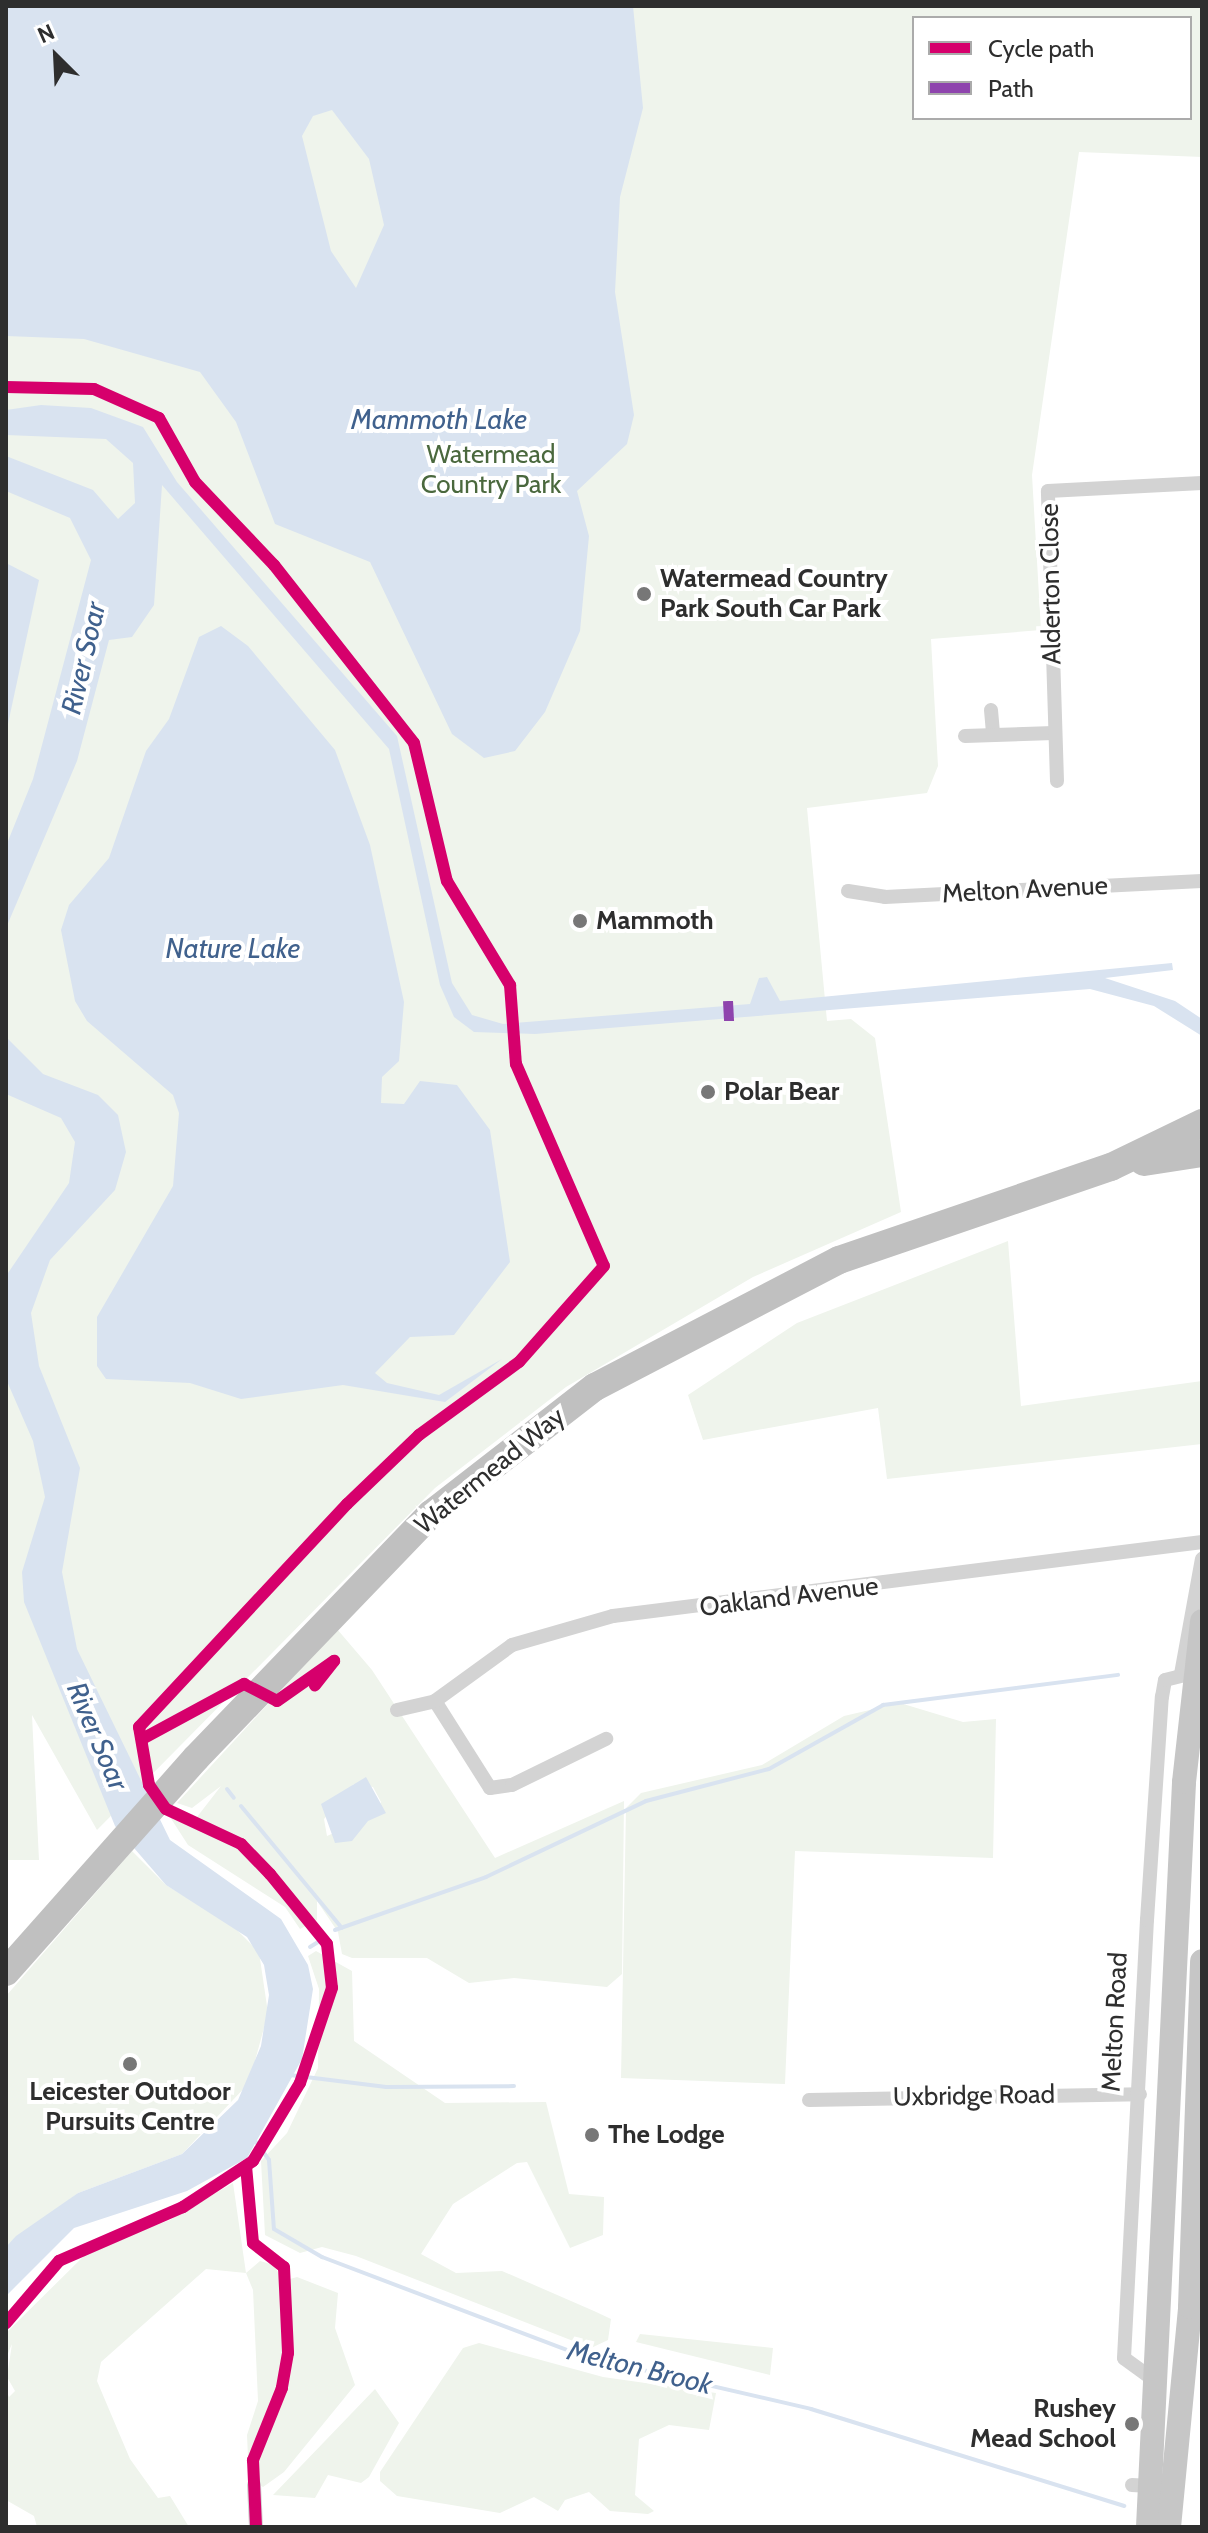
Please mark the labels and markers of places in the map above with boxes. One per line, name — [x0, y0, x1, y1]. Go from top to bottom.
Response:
place label: Watermead Country Park South Car Park — [660, 563, 888, 624]
marker: Watermead Country Park South Car Park — [635, 585, 653, 603]
place label: Mammoth — [596, 905, 714, 937]
marker: Mammoth — [571, 912, 589, 930]
place label: Polar Bear — [724, 1076, 839, 1108]
marker: Polar Bear — [699, 1083, 717, 1101]
marker: Leicester Outdoor Pursuits Centre — [121, 2055, 139, 2073]
place label: Leicester Outdoor Pursuits Centre — [29, 2076, 231, 2138]
place label: The Lodge — [608, 2119, 725, 2151]
marker: The Lodge — [583, 2126, 601, 2144]
place label: Rushey Mead School — [970, 2393, 1116, 2454]
marker: Rushey Mead School — [1123, 2415, 1141, 2433]

